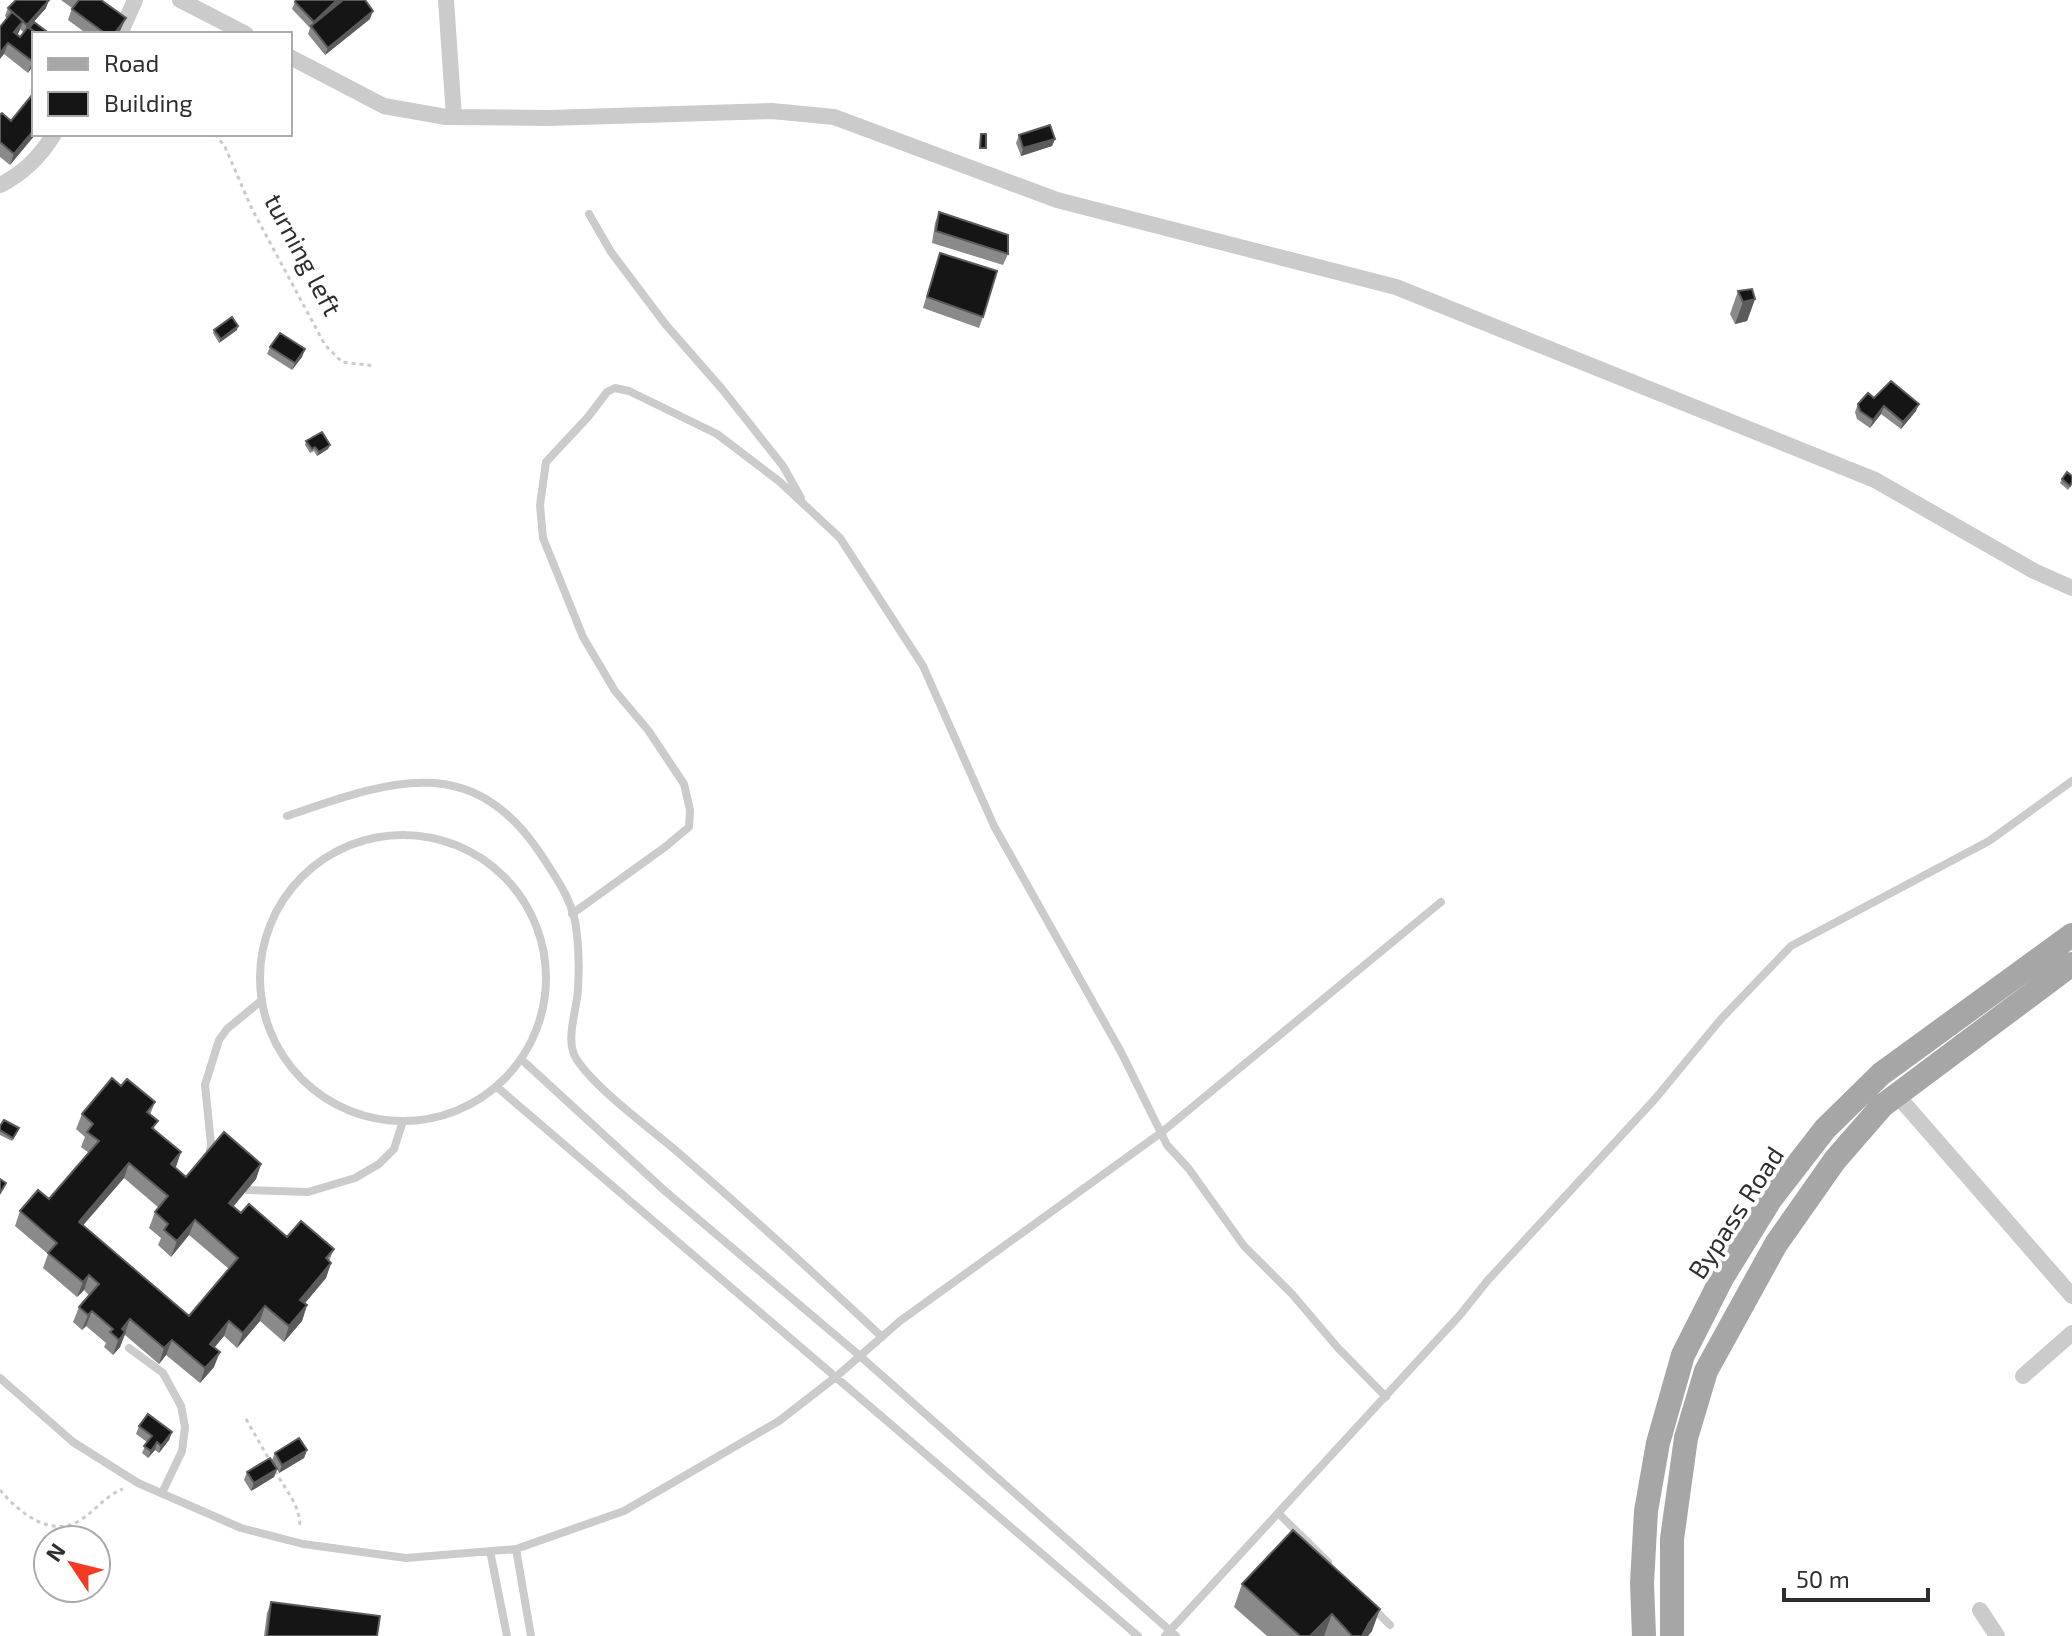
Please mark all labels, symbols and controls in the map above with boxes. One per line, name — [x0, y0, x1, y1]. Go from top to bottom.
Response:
legend — [32, 32, 292, 136]
text: Road — [104, 48, 159, 77]
text: Building — [104, 88, 193, 117]
street label: turning left — [259, 188, 349, 320]
street label: Bypass Road — [1681, 1140, 1789, 1284]
north arrow — [32, 1524, 112, 1604]
text: N — [40, 1538, 70, 1566]
scale bar — [1784, 1552, 1928, 1602]
text: 50 m — [1796, 1564, 1850, 1593]

